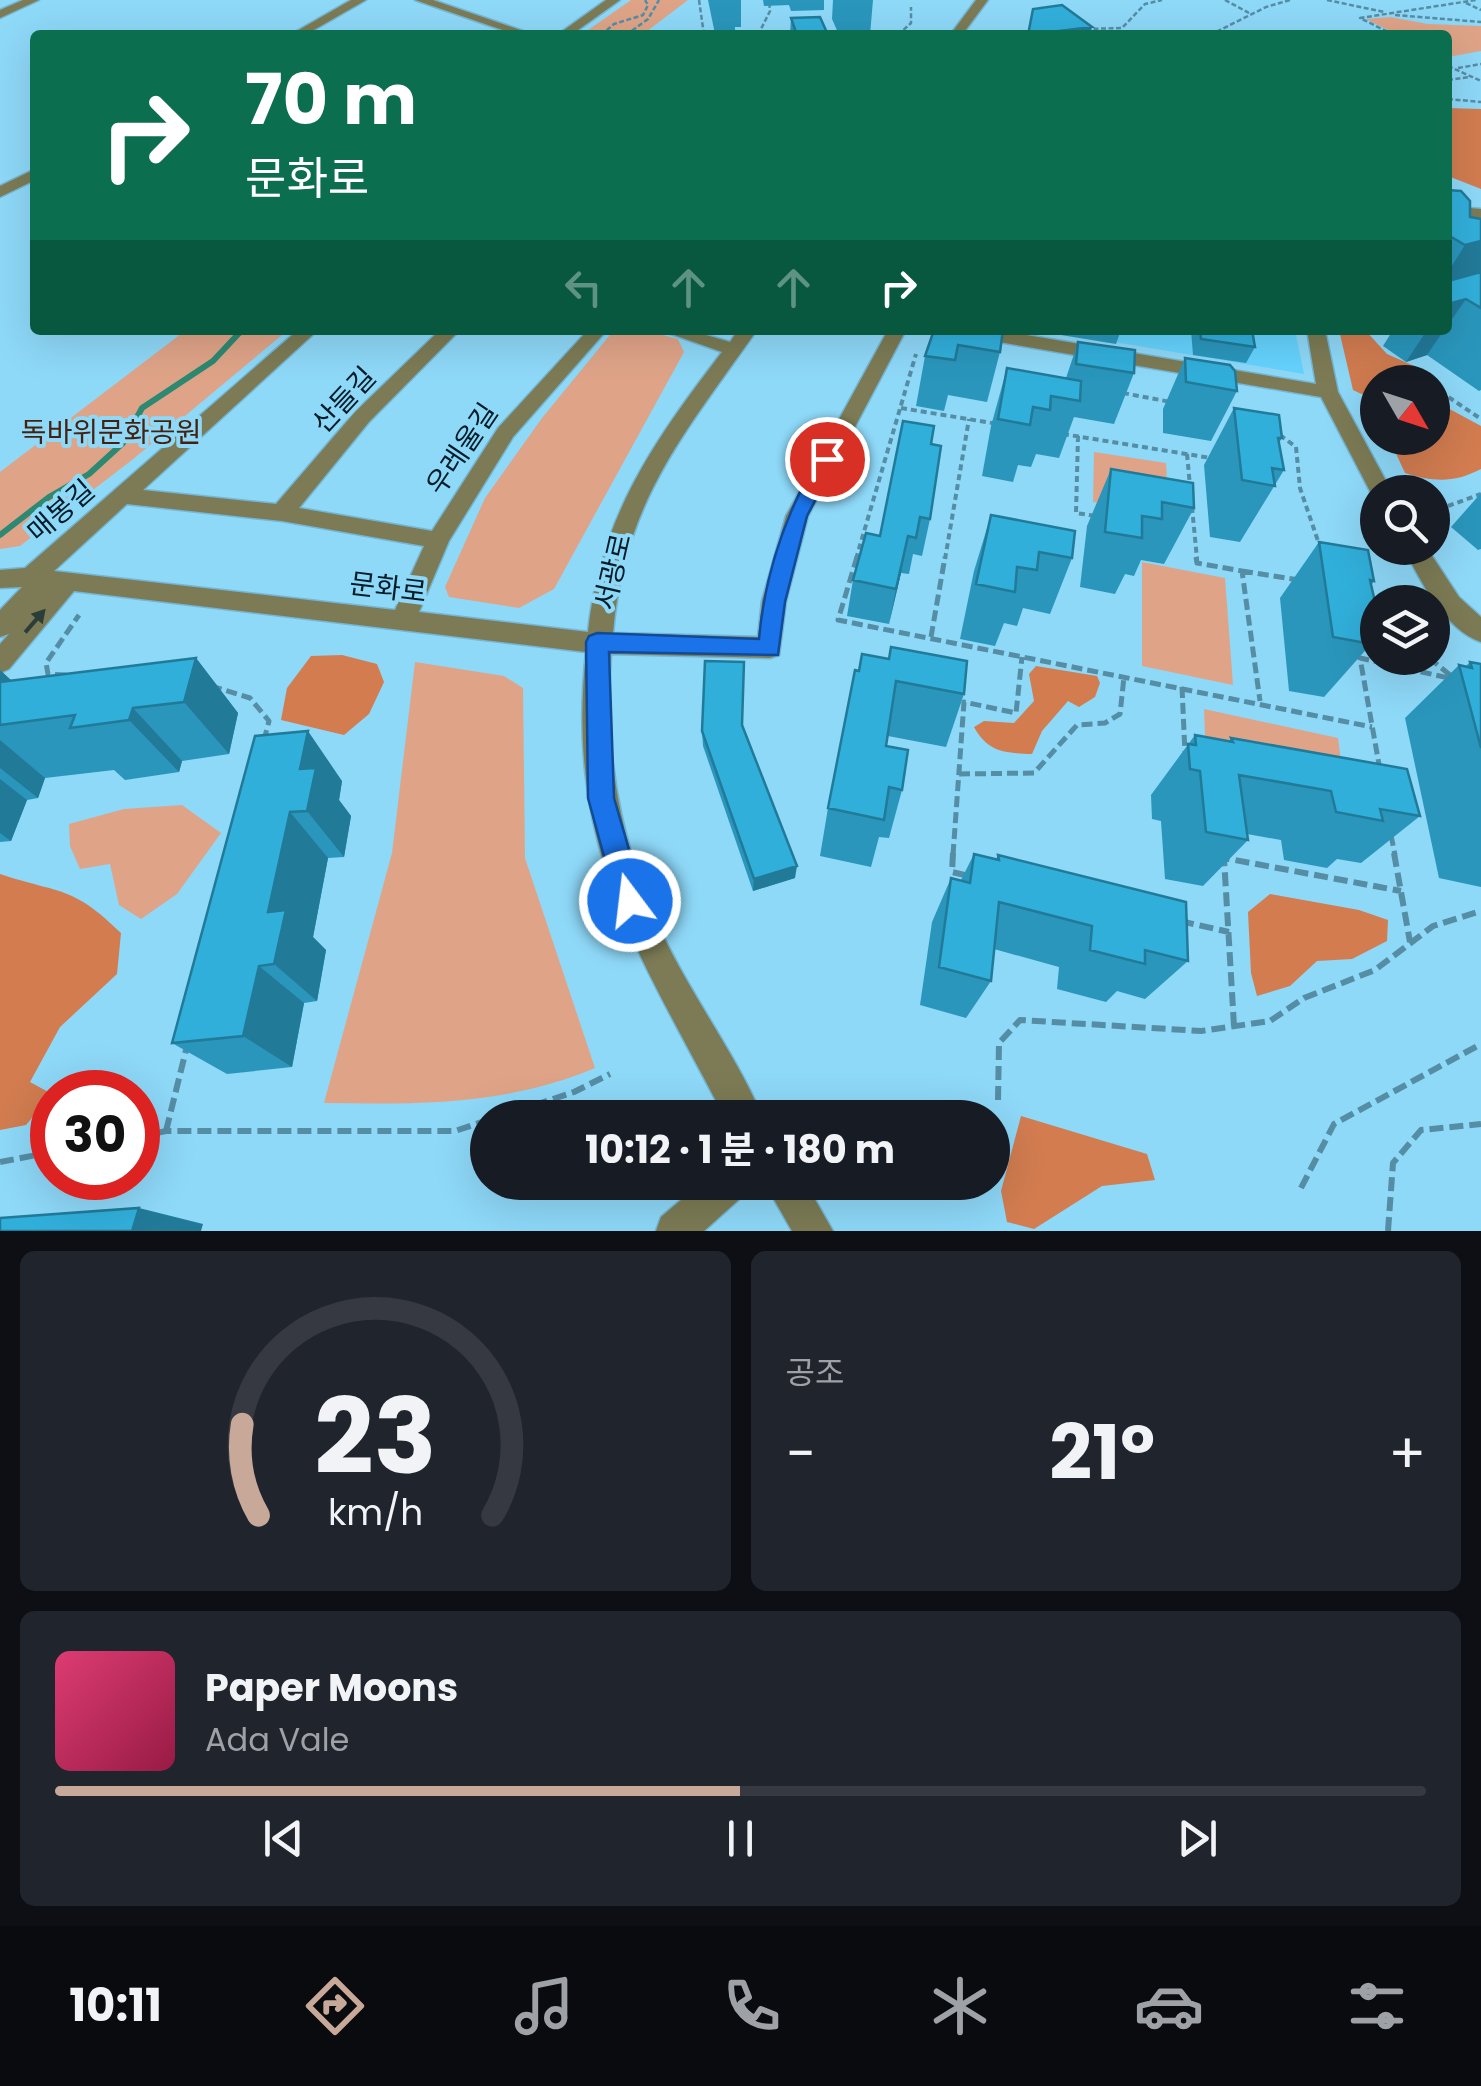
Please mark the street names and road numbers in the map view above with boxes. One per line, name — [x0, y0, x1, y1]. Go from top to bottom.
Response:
street label: 산들길 — [303, 358, 385, 442]
street label: 우레울길 — [417, 395, 507, 503]
street label: 매봉길 — [19, 471, 103, 551]
street label: 서광로 — [585, 530, 641, 614]
street label: 문화로 — [347, 564, 429, 612]

